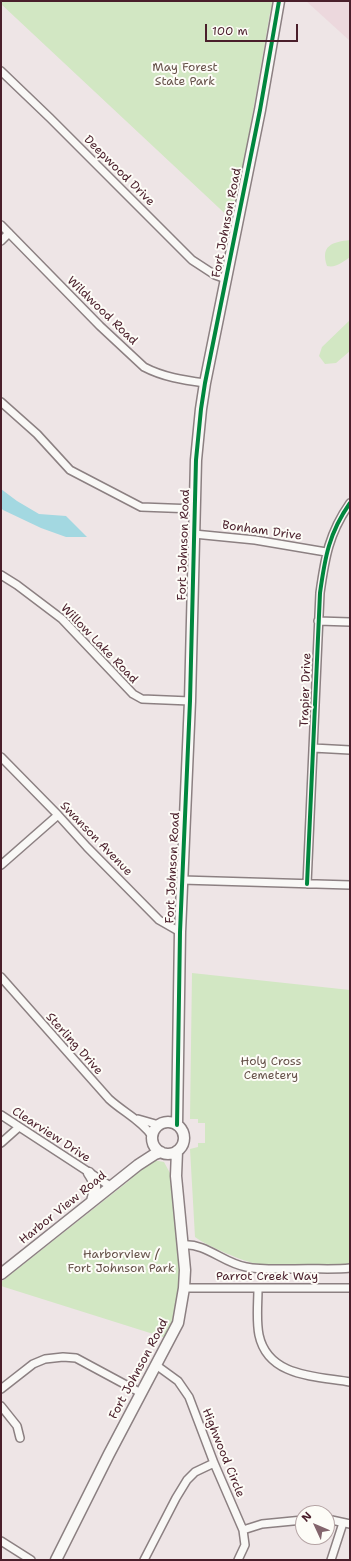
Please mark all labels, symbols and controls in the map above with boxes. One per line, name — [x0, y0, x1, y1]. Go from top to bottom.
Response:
scale bar — [207, 16, 300, 42]
text: 100 m — [212, 23, 248, 39]
park label: May Forest State Park — [152, 61, 218, 89]
street label: Deepwood Drive — [81, 133, 157, 209]
street label: Fort Johnson Road — [209, 167, 245, 279]
street label: Wildwood Road — [64, 274, 140, 348]
street label: Fort Johnson Road — [175, 489, 193, 601]
street label: Bonham Drive — [221, 518, 303, 544]
street label: Willow Lake Road — [57, 601, 141, 687]
street label: Trapier Drive — [298, 653, 314, 727]
street label: Swanson Avenue — [57, 799, 135, 879]
street label: Fort Johnson Road — [163, 812, 183, 924]
street label: Sterling Drive — [42, 1010, 106, 1078]
park label: Holy Cross Cemetery — [241, 1055, 301, 1083]
street label: Clearview Drive — [9, 1104, 93, 1166]
street label: Harbor View Road — [17, 1168, 109, 1248]
park label: Harborview / Fort Johnson Park — [67, 1248, 175, 1276]
street label: Parrot Creek Way — [216, 1270, 318, 1284]
street label: Fort Johnson Road — [106, 1316, 172, 1422]
street label: Highwood Circle — [199, 1406, 247, 1500]
north arrow — [295, 1505, 335, 1545]
text: N — [298, 1509, 315, 1525]

